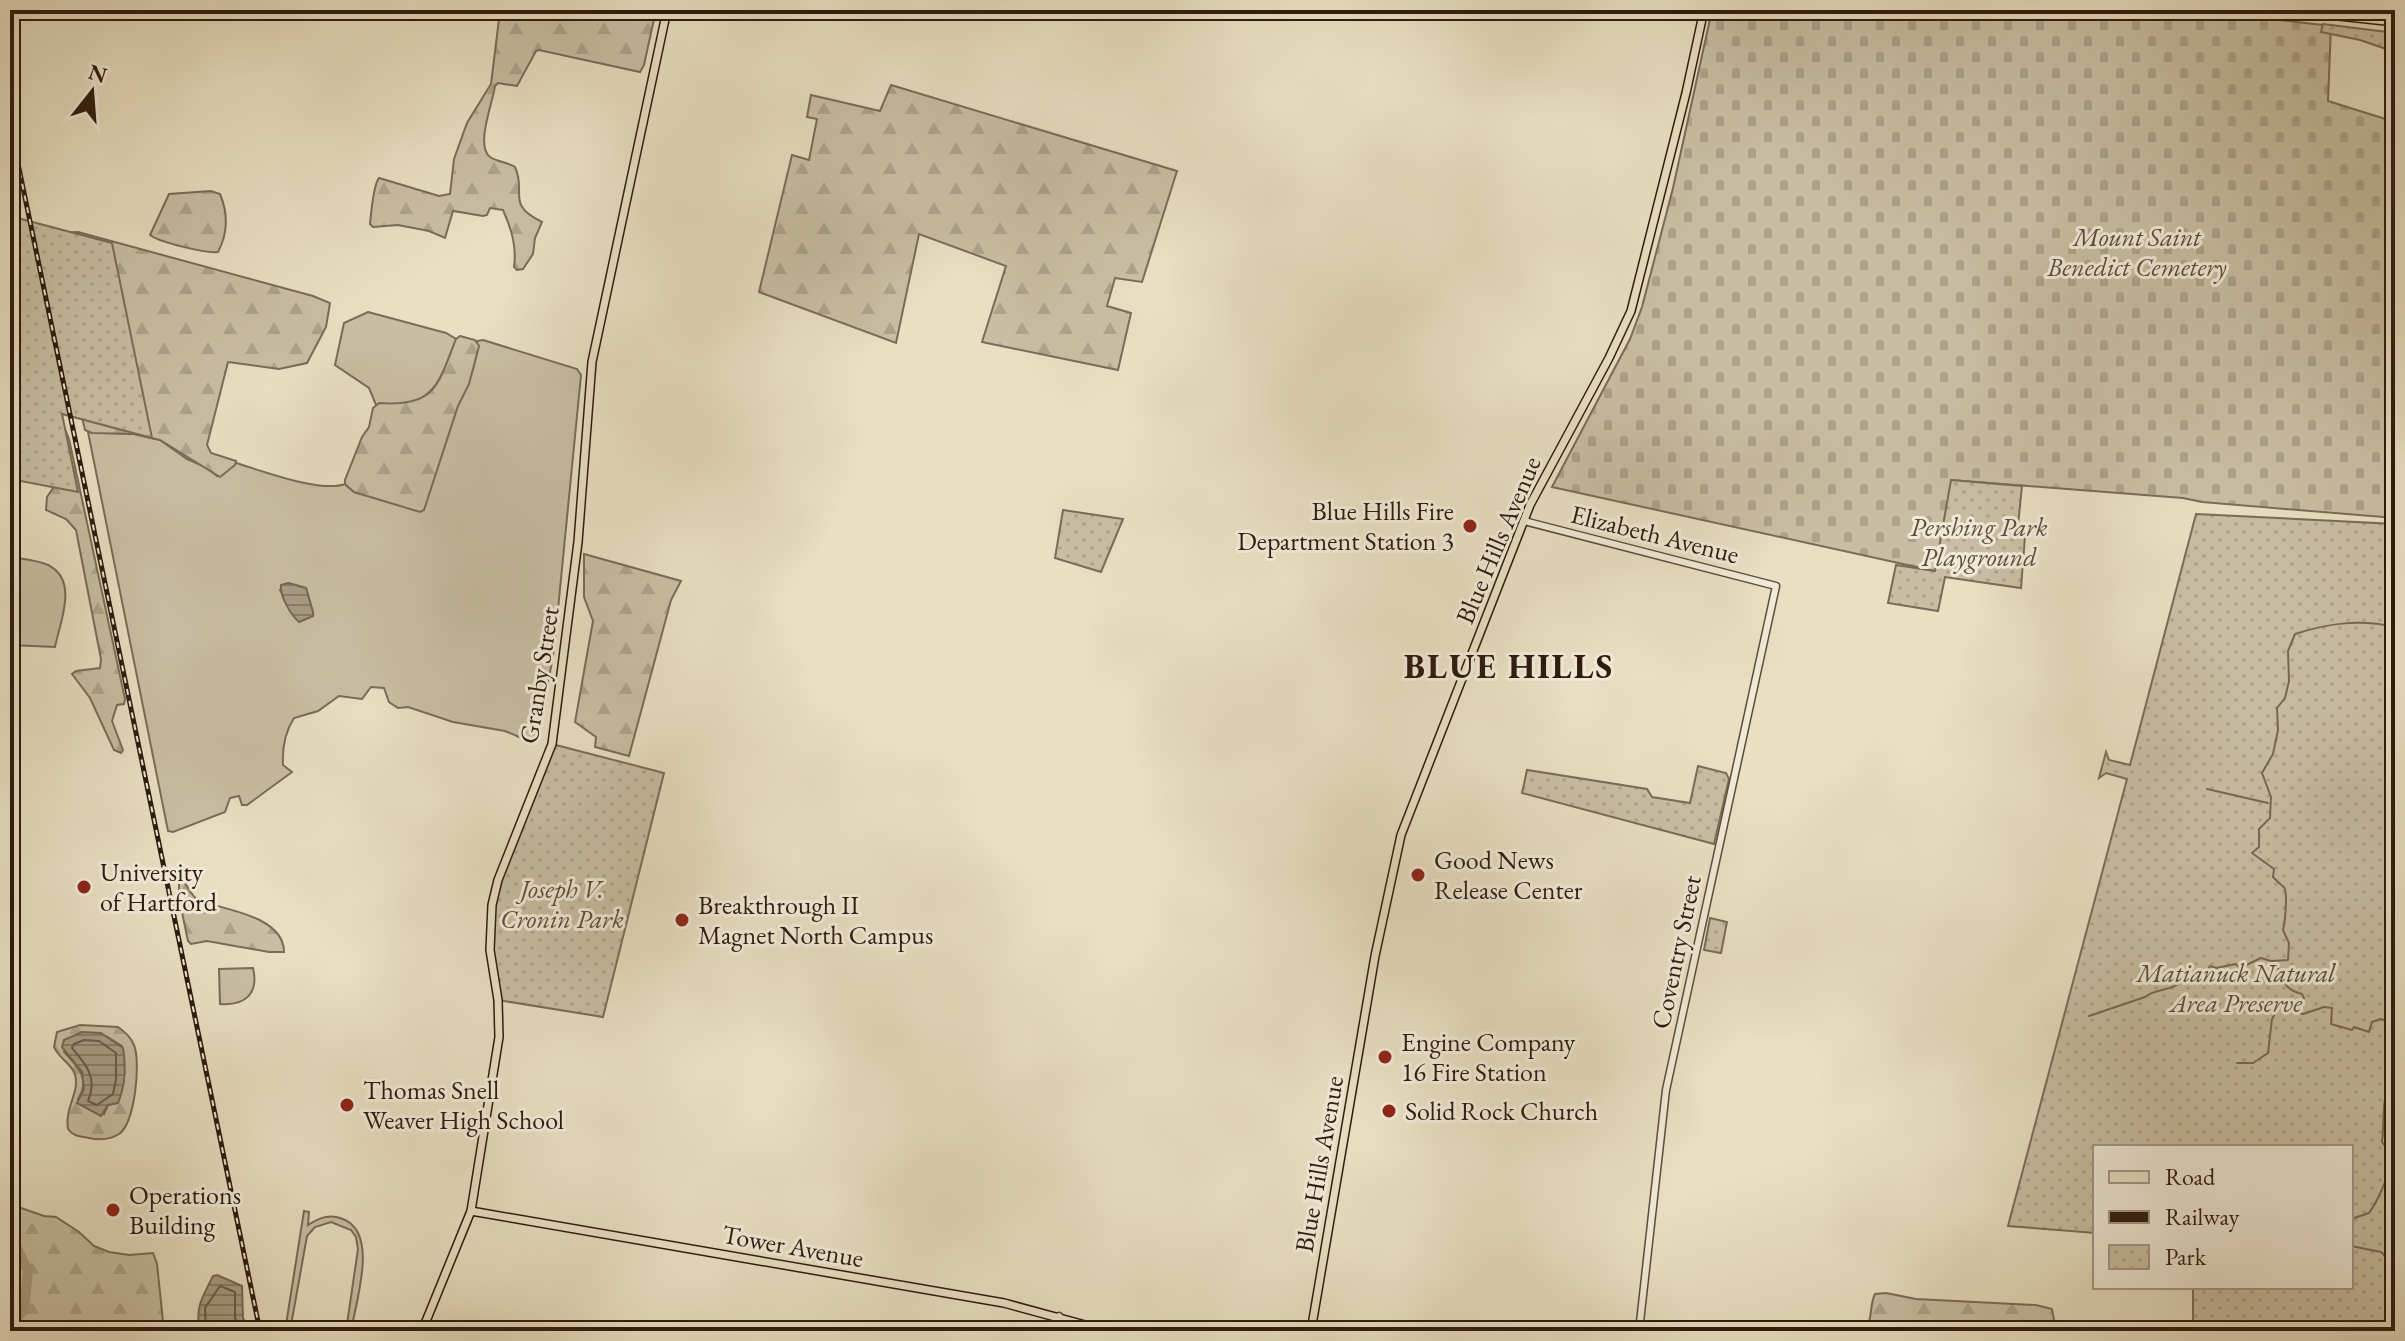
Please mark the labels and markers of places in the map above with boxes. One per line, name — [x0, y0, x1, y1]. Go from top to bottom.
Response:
place label: Blue Hills Fire Department Station 3 — [1237, 494, 1454, 558]
marker: Blue Hills Fire Department Station 3 — [1461, 517, 1479, 535]
place label: Good News Release Center — [1434, 843, 1583, 907]
place label: University of Hartford — [100, 855, 218, 919]
marker: Good News Release Center — [1409, 866, 1427, 884]
marker: University of Hartford — [75, 878, 93, 896]
place label: Breakthrough II Magnet North Campus — [698, 888, 933, 952]
marker: Breakthrough II Magnet North Campus — [673, 911, 691, 929]
place label: Engine Company 16 Fire Station — [1401, 1025, 1576, 1089]
marker: Engine Company 16 Fire Station — [1376, 1048, 1394, 1066]
place label: Thomas Snell Weaver High School — [363, 1073, 564, 1137]
place label: Solid Rock Church — [1405, 1094, 1598, 1128]
marker: Thomas Snell Weaver High School — [338, 1096, 356, 1114]
marker: Solid Rock Church — [1380, 1102, 1398, 1120]
place label: Operations Building — [129, 1178, 241, 1242]
marker: Operations Building — [104, 1201, 122, 1219]

